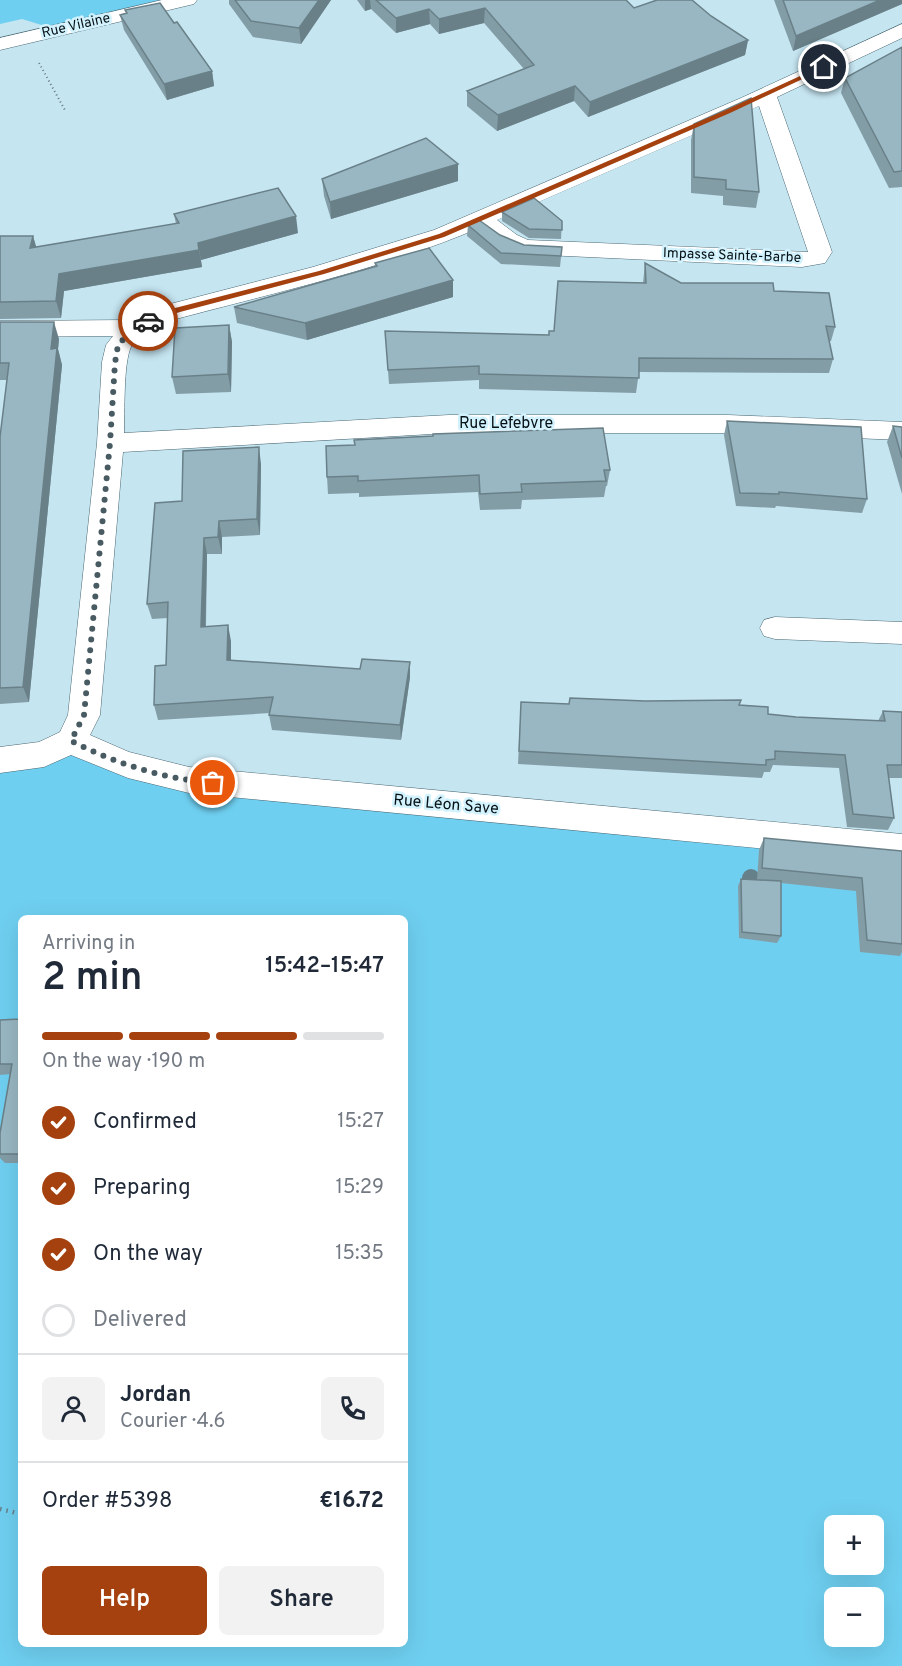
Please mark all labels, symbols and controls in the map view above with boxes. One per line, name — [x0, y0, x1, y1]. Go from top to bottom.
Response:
street label: Rue Vilaine — [40, 10, 112, 42]
pin — [798, 41, 849, 92]
icon: home — [807, 50, 840, 83]
street label: Impasse Sainte-Barbe — [663, 245, 801, 267]
courier — [118, 291, 178, 351]
icon: car — [132, 305, 165, 338]
street label: Rue Lefebvre — [459, 414, 553, 434]
pin — [187, 757, 238, 808]
icon: bag — [196, 766, 229, 799]
street label: Rue Léon Save — [393, 790, 499, 820]
text: Arriving in — [42, 931, 135, 957]
text: 15:42–15:47 — [265, 953, 384, 980]
text: 2 min — [42, 955, 143, 1004]
text: On the way · 190 m — [42, 1049, 205, 1075]
icon: check — [42, 1106, 75, 1139]
text: Confirmed — [93, 1109, 197, 1136]
text: 15:27 — [337, 1109, 384, 1135]
icon: check — [42, 1172, 75, 1205]
text: Preparing — [93, 1175, 191, 1202]
text: 15:29 — [335, 1175, 384, 1201]
icon: check — [42, 1238, 75, 1271]
text: On the way — [93, 1241, 203, 1268]
text: 15:35 — [335, 1241, 384, 1267]
text: Delivered — [93, 1307, 187, 1334]
button: person — [42, 1377, 105, 1440]
button: phone — [321, 1377, 384, 1440]
text: Jordan — [120, 1382, 191, 1409]
text: Courier · 4.6 — [120, 1409, 225, 1435]
text: Order #5398 — [42, 1488, 172, 1515]
text: €16.72 — [319, 1488, 384, 1515]
map controls — [824, 1515, 884, 1647]
button: + — [824, 1515, 884, 1575]
button: Help — [42, 1566, 207, 1635]
button: Share — [219, 1566, 384, 1635]
button: − — [824, 1587, 884, 1647]

